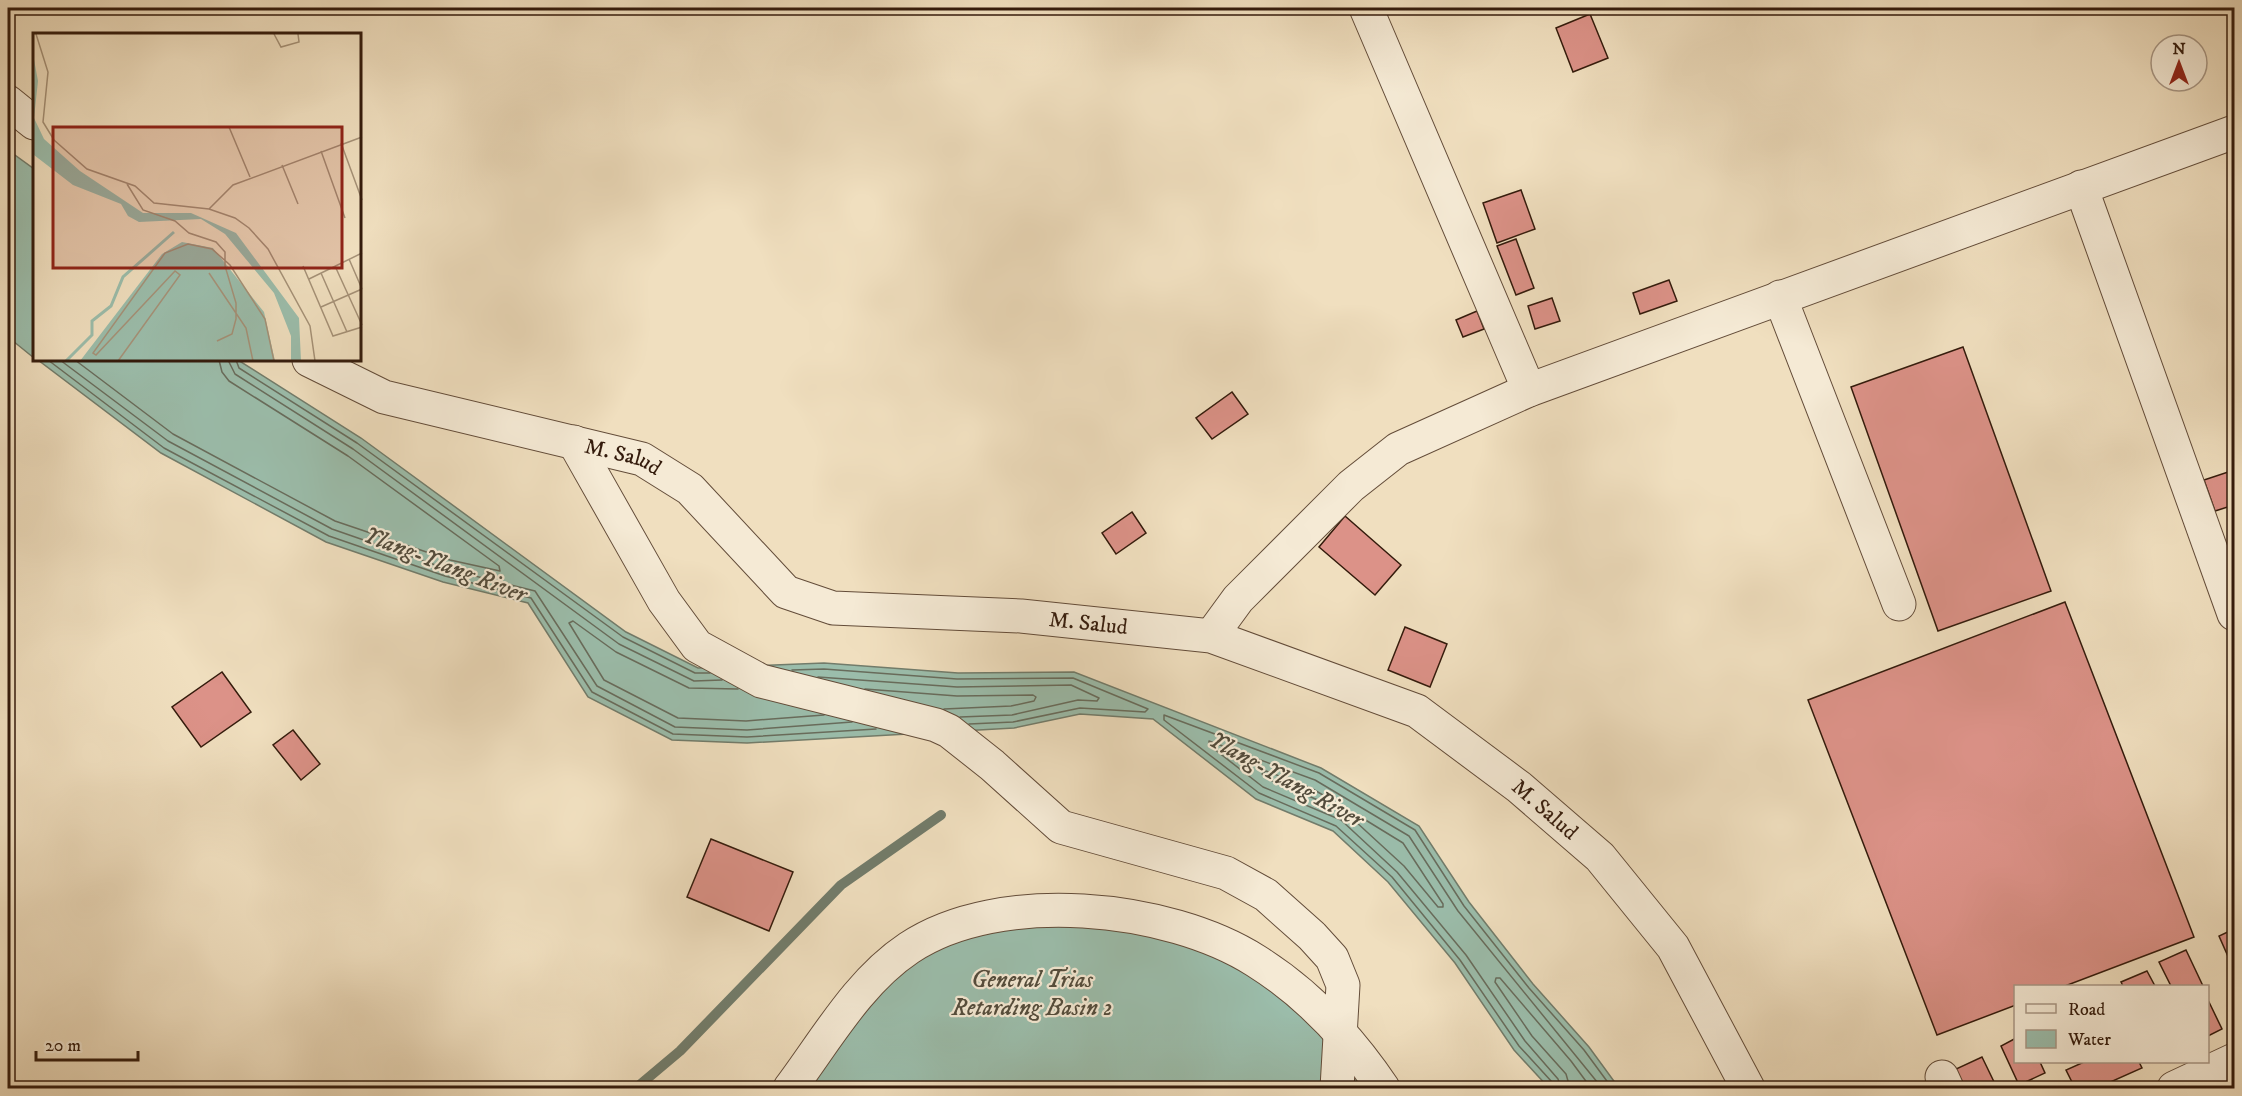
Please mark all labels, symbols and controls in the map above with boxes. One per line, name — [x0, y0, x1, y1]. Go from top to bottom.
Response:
inset map — [33, 33, 362, 362]
north arrow — [2149, 33, 2209, 93]
text: N — [2172, 39, 2186, 59]
street label: M. Salud — [582, 432, 667, 481]
water label: Ylang-Ylang River — [359, 520, 533, 611]
street label: M. Salud — [1048, 606, 1129, 641]
water label: Ylang-Ylang River — [1203, 725, 1371, 836]
street label: M. Salud — [1506, 773, 1584, 846]
water label: General Trias Retarding Basin 2 — [951, 965, 1112, 1023]
legend — [2014, 985, 2209, 1063]
text: Road — [2068, 999, 2105, 1021]
scale bar — [36, 1024, 138, 1062]
text: Water — [2067, 1029, 2111, 1051]
text: 20 m — [45, 1035, 81, 1057]

